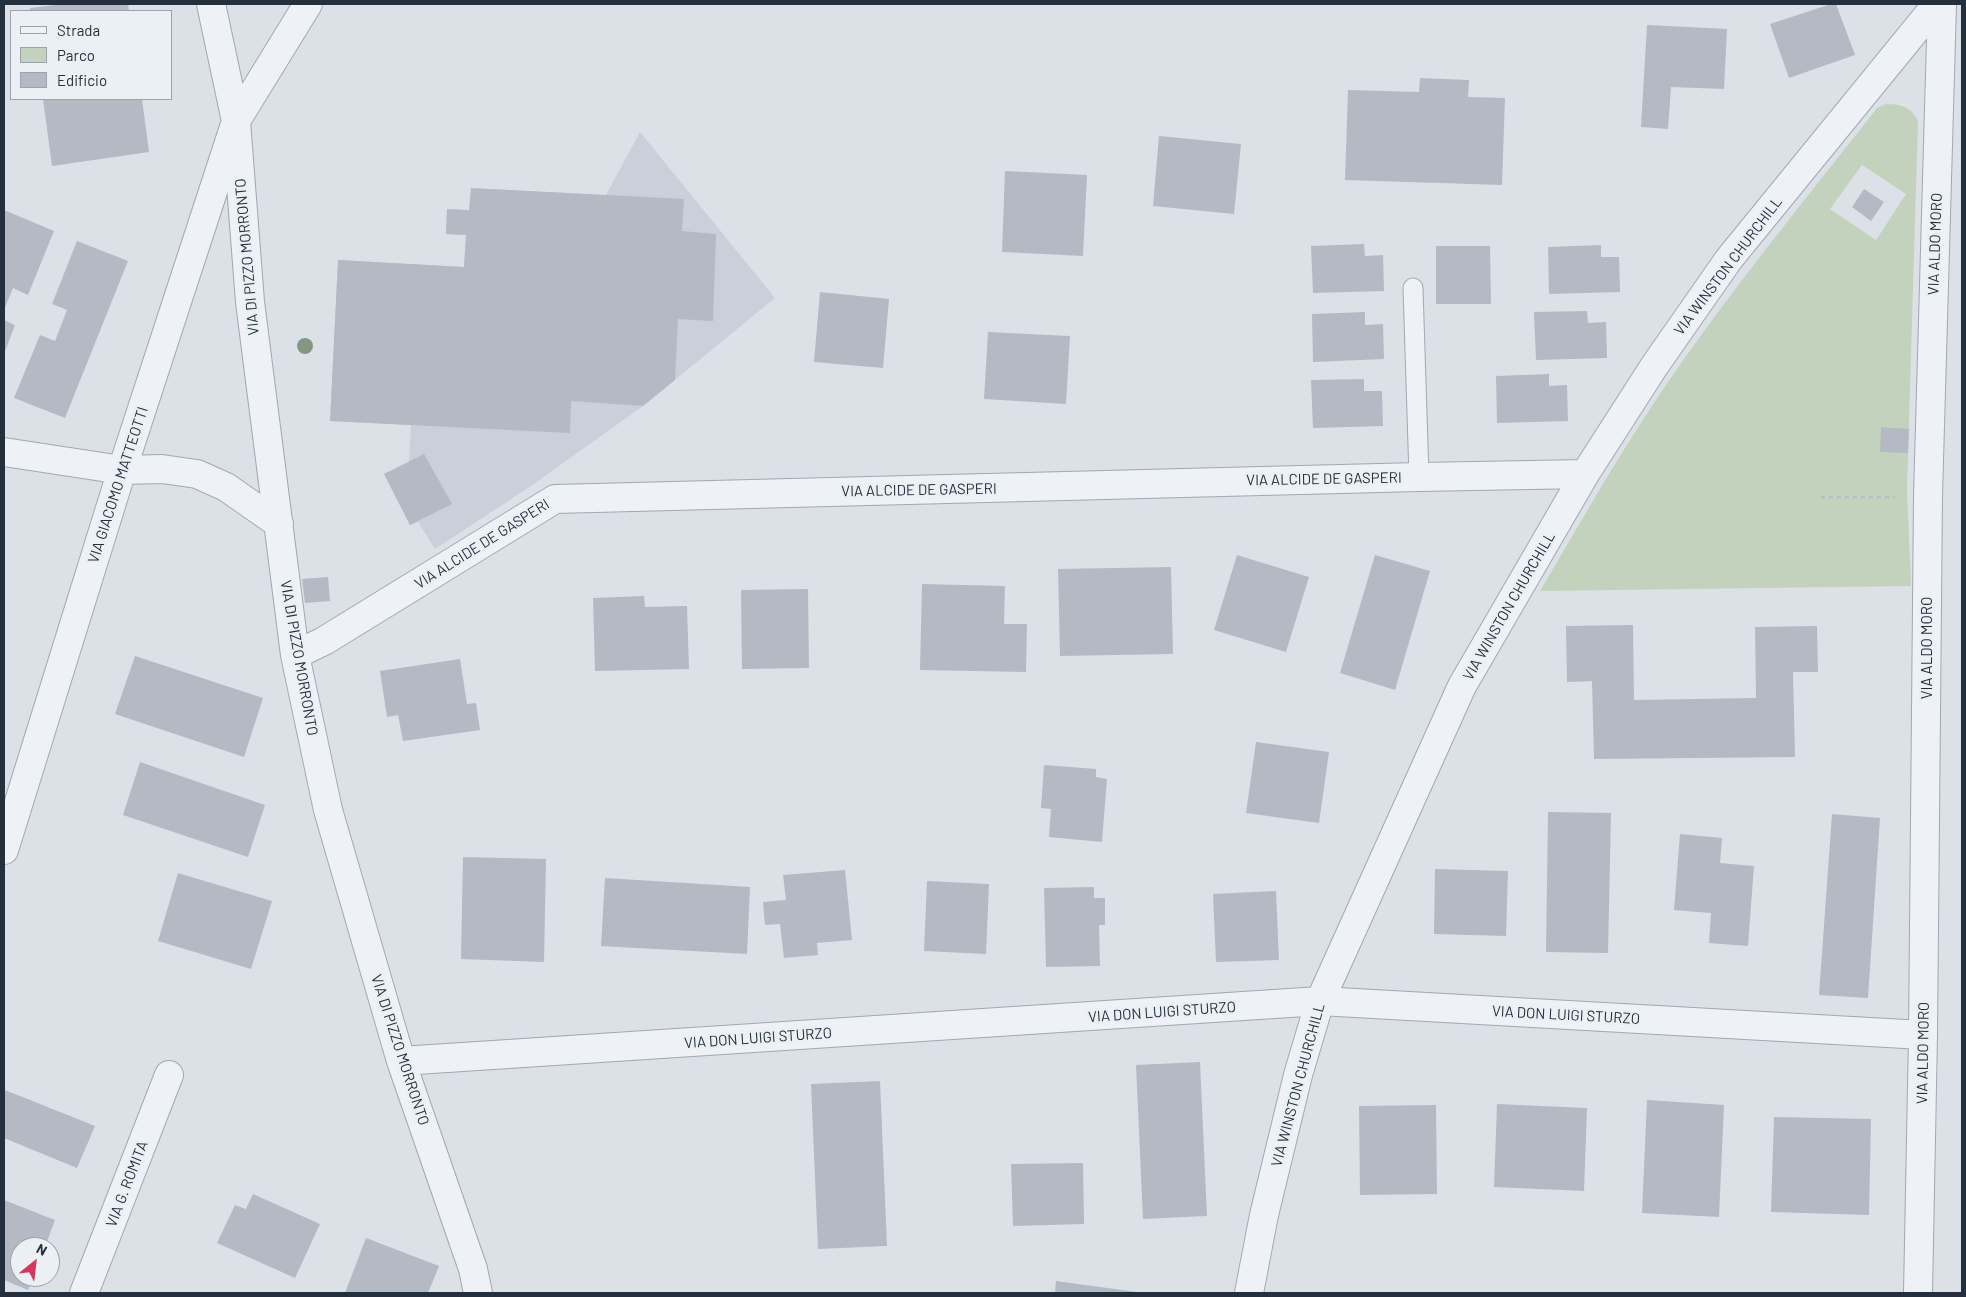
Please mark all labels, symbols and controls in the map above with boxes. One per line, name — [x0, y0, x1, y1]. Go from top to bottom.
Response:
legend — [10, 10, 172, 100]
text: Strada — [57, 21, 100, 39]
text: Parco — [57, 46, 95, 64]
text: Edificio — [57, 71, 107, 89]
street label: VIA DI PIZZO MORRONTO — [231, 178, 263, 336]
street label: VIA ALDO MORO — [1924, 192, 1946, 296]
street label: VIA WINSTON CHURCHILL — [1670, 193, 1786, 339]
street label: VIA GIACOMO MATTEOTTI — [84, 404, 152, 566]
street label: VIA ALCIDE DE GASPERI — [1246, 469, 1402, 489]
street label: VIA ALCIDE DE GASPERI — [841, 480, 997, 500]
street label: VIA ALCIDE DE GASPERI — [411, 495, 553, 593]
street label: VIA WINSTON CHURCHILL — [1459, 529, 1559, 683]
street label: VIA DI PIZZO MORRONTO — [276, 579, 322, 737]
street label: VIA ALDO MORO — [1918, 597, 1936, 699]
street label: VIA DI PIZZO MORRONTO — [367, 972, 433, 1128]
street label: VIA DON LUIGI STURZO — [1087, 998, 1237, 1026]
street label: VIA WINSTON CHURCHILL — [1268, 1001, 1328, 1169]
street label: VIA DON LUIGI STURZO — [1492, 1002, 1640, 1028]
street label: VIA ALDO MORO — [1913, 1002, 1933, 1104]
street label: VIA DON LUIGI STURZO — [683, 1024, 833, 1052]
street label: VIA G. ROMITA — [102, 1138, 152, 1230]
north arrow — [10, 1237, 60, 1287]
text: N — [34, 1240, 50, 1259]

